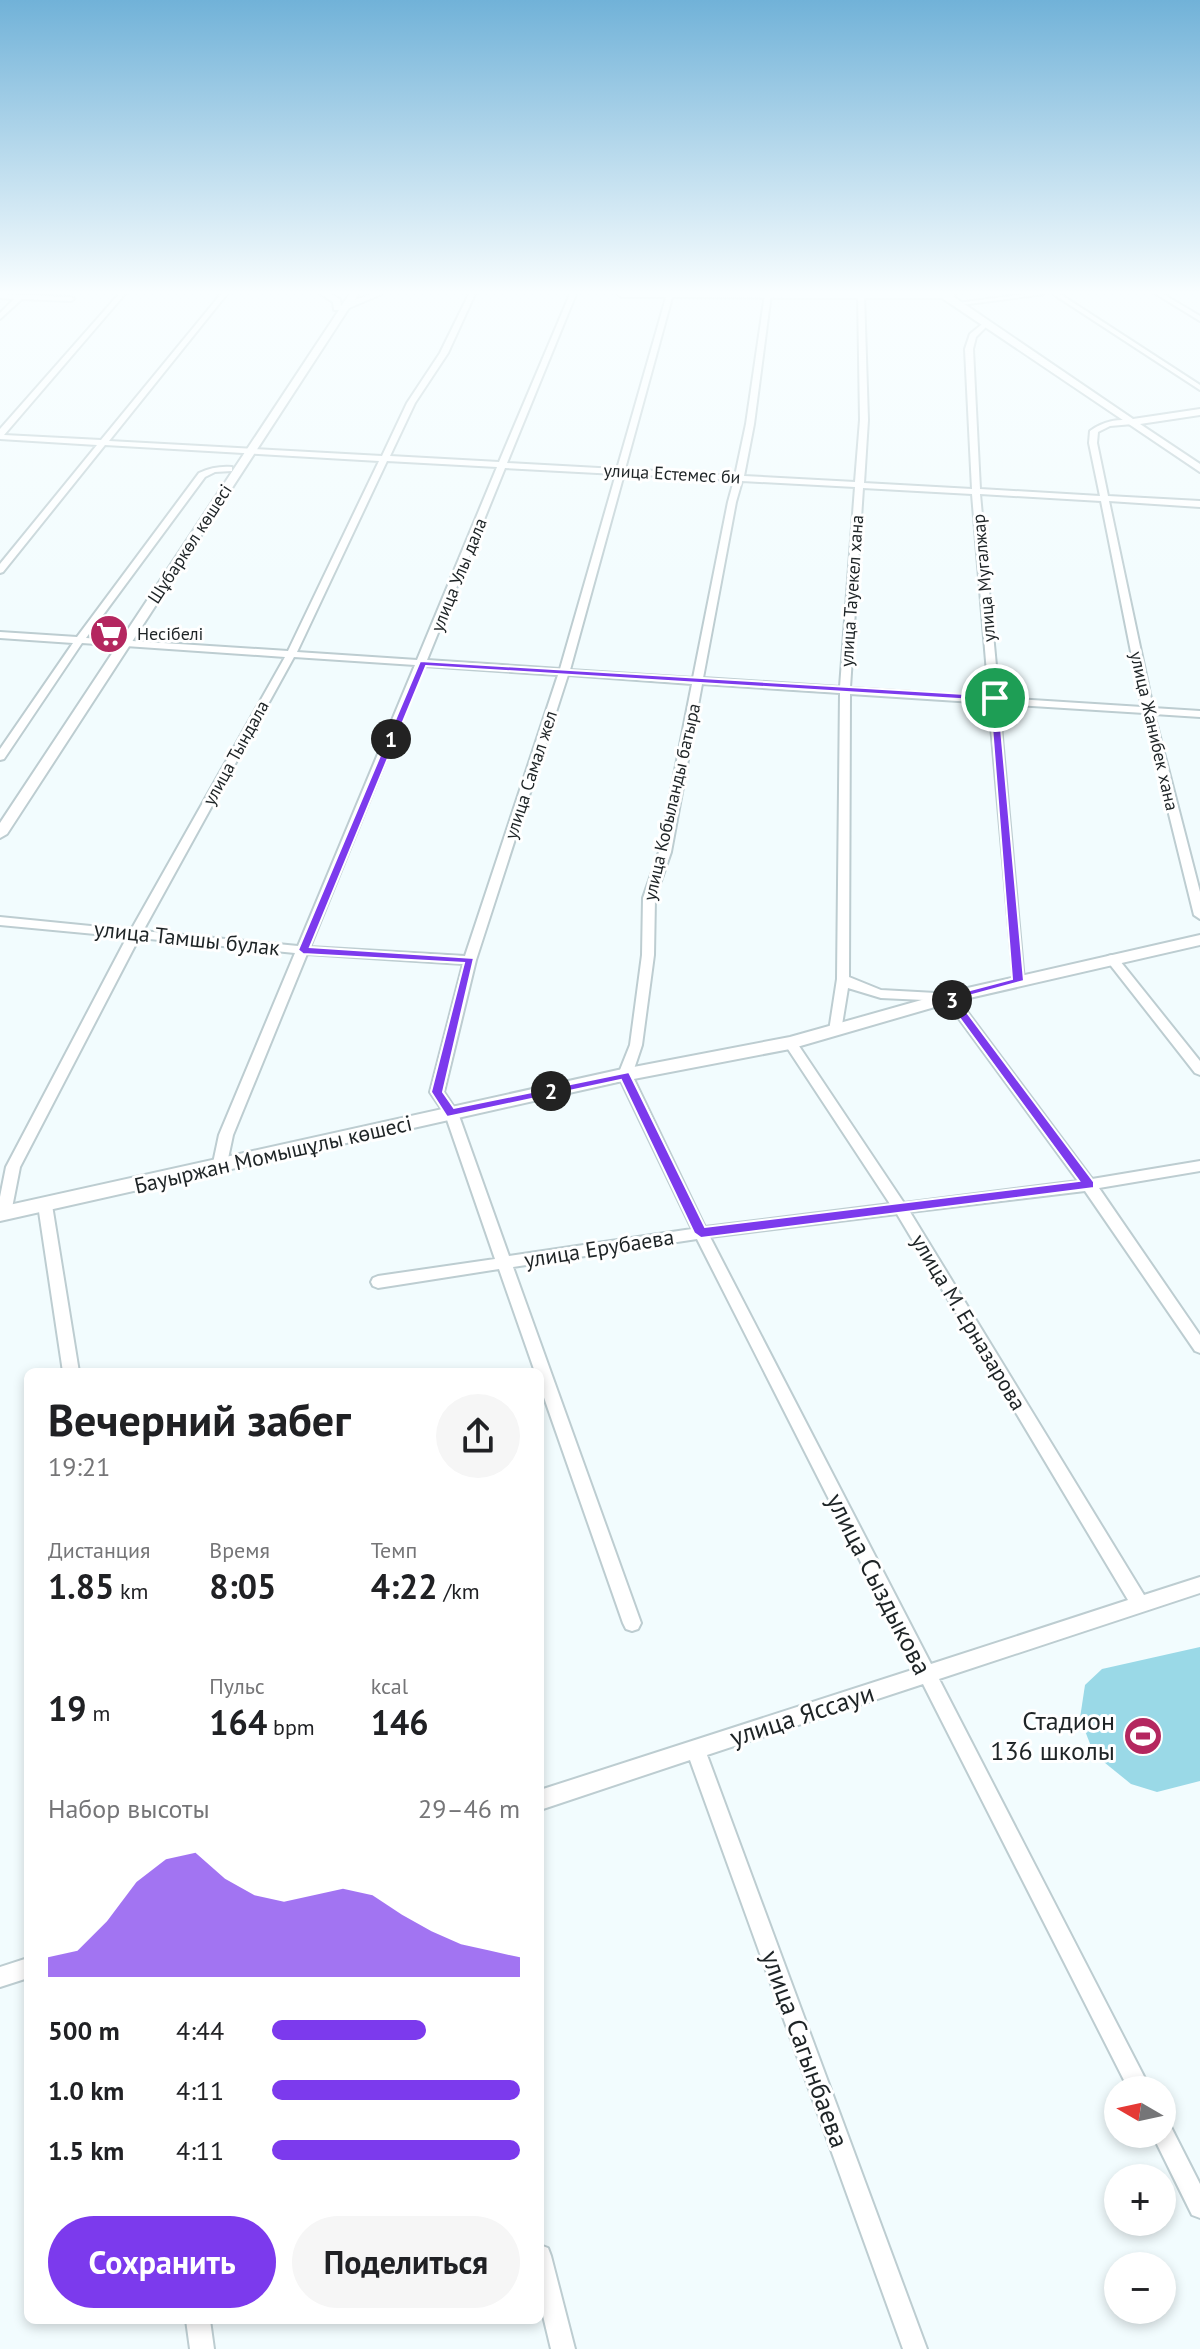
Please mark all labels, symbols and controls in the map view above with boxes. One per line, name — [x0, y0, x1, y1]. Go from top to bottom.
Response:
street label: улица Естемес би — [603, 458, 741, 489]
street label: Шұбаркөл көшесі — [142, 480, 237, 608]
street label: улица Мугалжар — [966, 513, 1001, 643]
street label: улица Улы дала — [425, 514, 492, 635]
street label: улица Тауекел хана — [835, 514, 868, 668]
supermarket icon: Несібелі — [88, 613, 130, 655]
place label: Несібелі — [137, 622, 203, 645]
street label: улица Жанибек хана — [1125, 649, 1184, 813]
pin — [961, 664, 1029, 732]
icon: arrive — [973, 676, 1017, 720]
street label: улица Тындала — [197, 696, 274, 809]
street label: улица Кобыланды батыра — [638, 701, 705, 903]
street label: улица Самал жел — [499, 708, 562, 842]
pin: 1 — [371, 719, 411, 759]
text: 1 — [385, 725, 397, 753]
street label: улица Тамшы булак — [93, 914, 282, 962]
pin: 3 — [932, 980, 972, 1020]
text: 3 — [946, 986, 958, 1014]
pin: 2 — [531, 1071, 571, 1111]
text: 2 — [545, 1077, 557, 1105]
street label: Бауыржан Момышұлы көшесі — [132, 1108, 414, 1200]
street label: улица Ерубаева — [522, 1222, 676, 1274]
street label: улица М. Ерназарова — [905, 1229, 1033, 1415]
text: Вечерний забег — [48, 1391, 351, 1448]
button: share — [436, 1394, 520, 1478]
text: 19:21 — [48, 1450, 110, 1483]
street label: улица Сыздыкова — [819, 1487, 939, 1680]
text: Дистанция — [48, 1536, 150, 1564]
text: Время — [209, 1536, 270, 1564]
text: Темп — [371, 1536, 417, 1564]
text: 1.85 — [48, 1564, 114, 1608]
text: 8:05 — [209, 1564, 276, 1608]
text: 4:22 — [371, 1564, 438, 1608]
text: km — [114, 1577, 148, 1605]
text: /km — [438, 1577, 480, 1605]
text: Пульс — [209, 1672, 265, 1700]
text: kcal — [371, 1672, 408, 1700]
street label: улица Яссауи — [725, 1676, 878, 1753]
text: 19 — [48, 1686, 87, 1730]
text: m — [87, 1699, 110, 1727]
text: 164 — [209, 1700, 267, 1744]
text: 146 — [371, 1700, 429, 1744]
place label: Стадион 136 школы — [990, 1704, 1115, 1767]
text: bpm — [267, 1713, 315, 1741]
sports icon: Стадион 136 школы — [1122, 1715, 1164, 1757]
text: Набор высоты — [48, 1792, 210, 1825]
text: 29–46 m — [418, 1792, 520, 1825]
street label: улица Сагынбаева — [754, 1946, 856, 2152]
text: 500 m — [48, 2014, 120, 2047]
text: 4:44 — [176, 2014, 224, 2047]
text: 1.0 km — [48, 2074, 124, 2107]
text: 4:11 — [176, 2074, 224, 2107]
north arrow — [1104, 2076, 1176, 2148]
map controls — [1104, 2076, 1176, 2324]
text: 1.5 km — [48, 2134, 124, 2167]
text: 4:11 — [176, 2134, 224, 2167]
button: + — [1104, 2164, 1176, 2236]
button: Сохранить — [48, 2216, 276, 2308]
button: Поделиться — [292, 2216, 520, 2308]
button: − — [1104, 2252, 1176, 2324]

